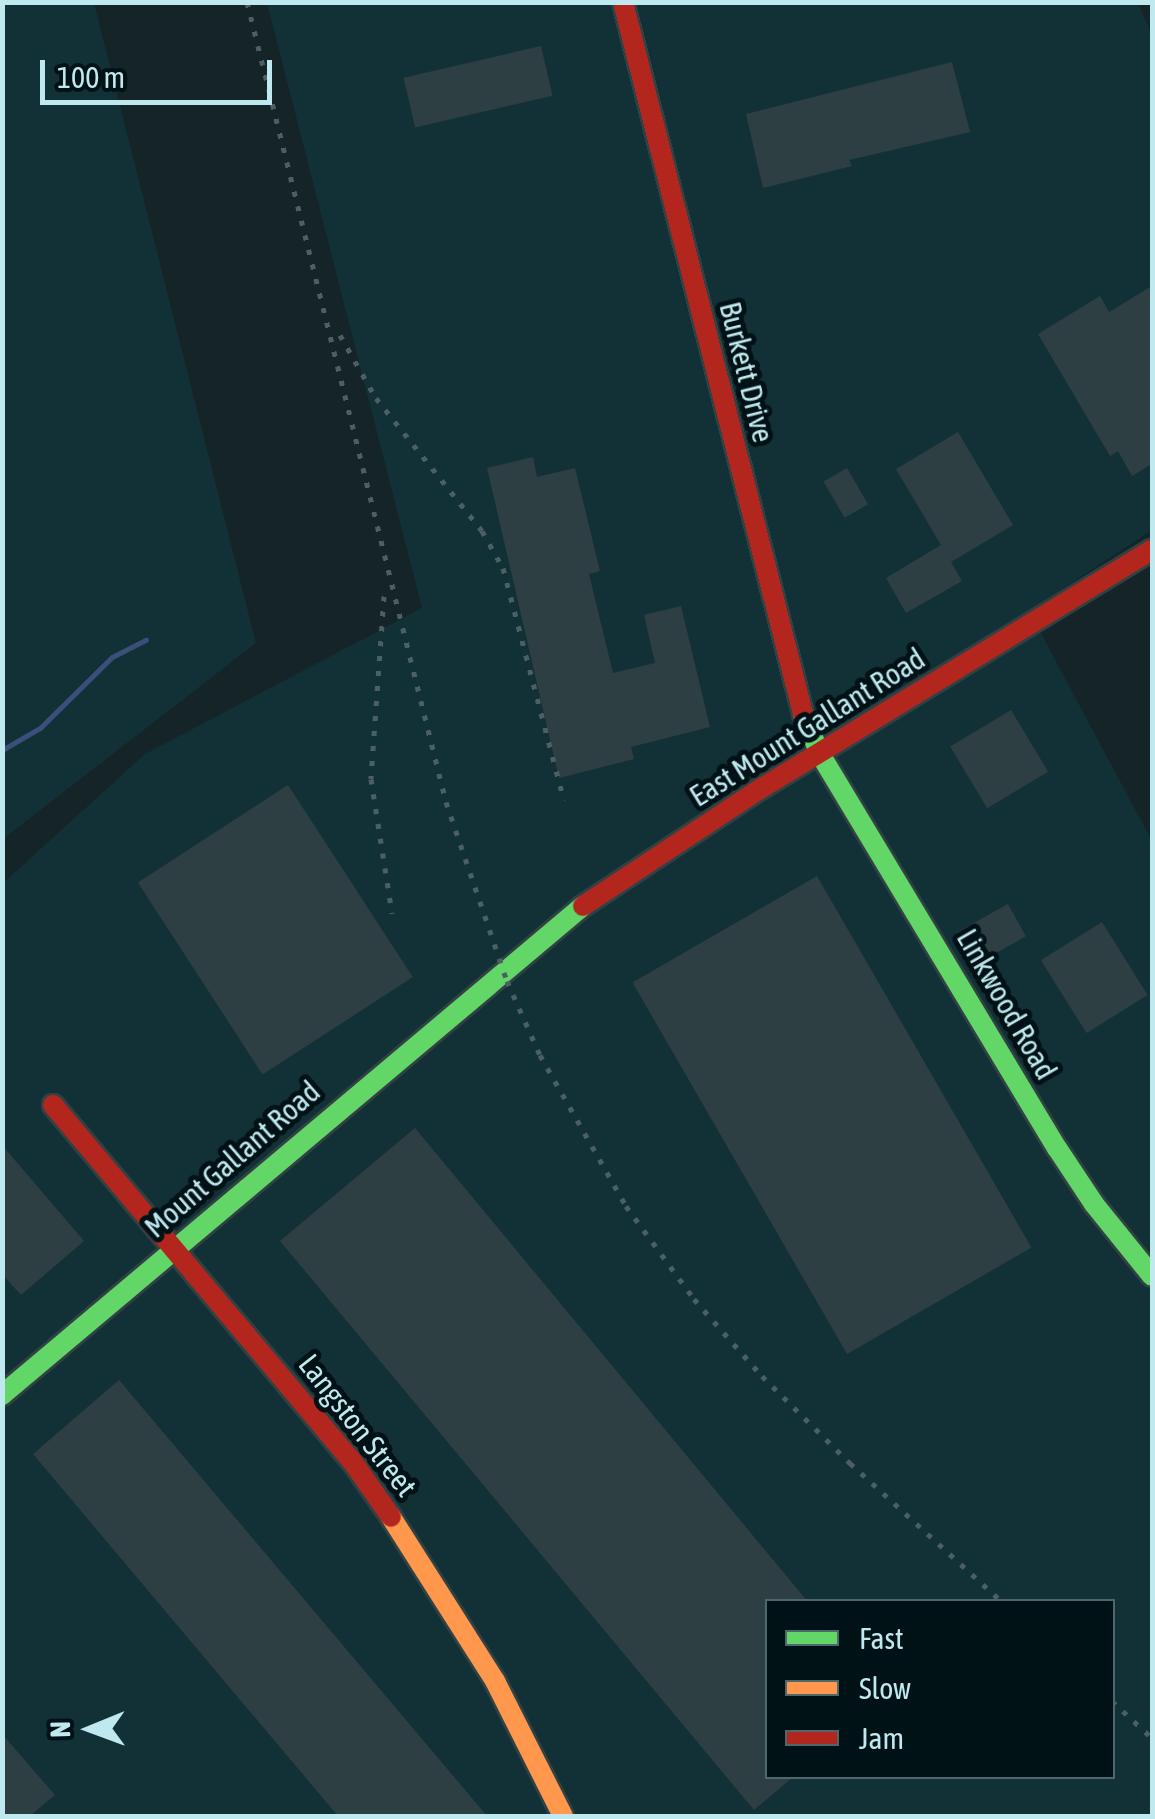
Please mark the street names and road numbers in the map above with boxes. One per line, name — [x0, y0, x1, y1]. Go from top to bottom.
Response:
street label: Burkett Drive — [712, 298, 782, 446]
street label: East Mount Gallant Road — [683, 640, 931, 814]
street label: Linkwood Road — [949, 922, 1065, 1086]
street label: Mount Gallant Road — [137, 1073, 327, 1245]
street label: Langston Street — [291, 1347, 425, 1503]

